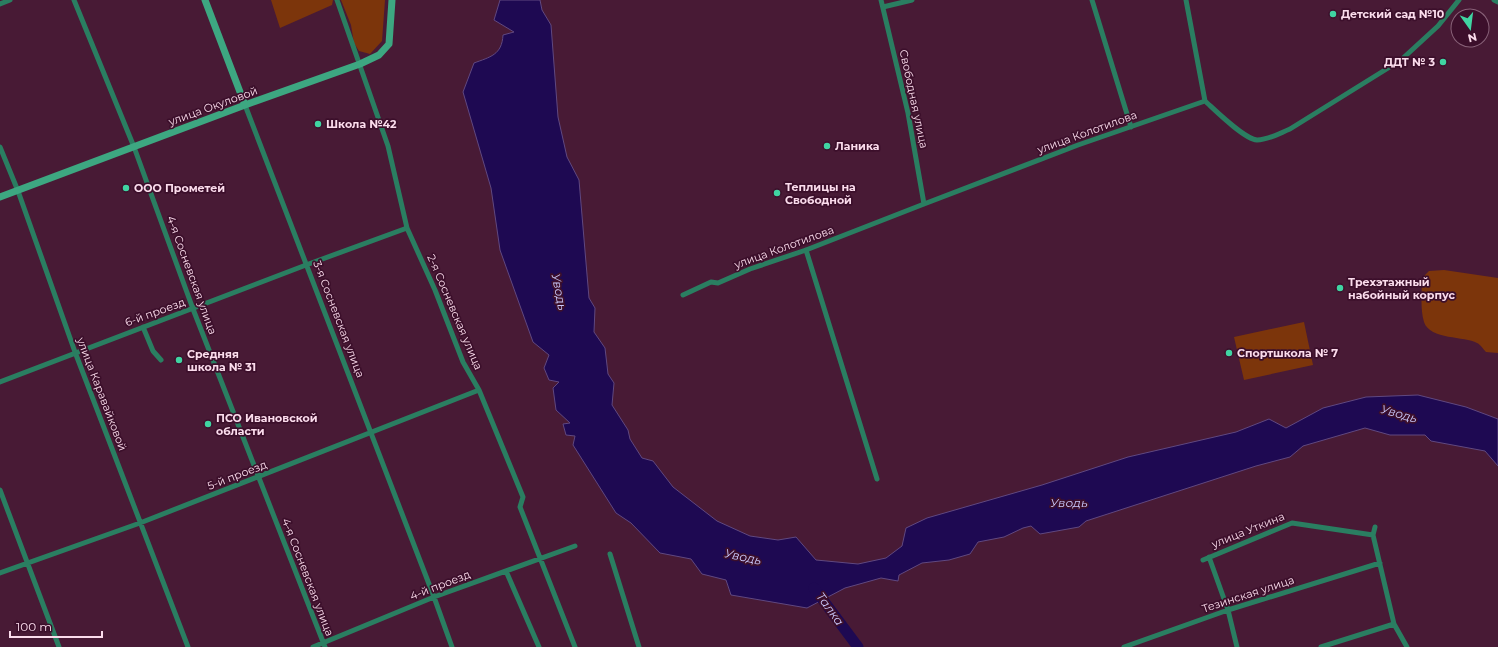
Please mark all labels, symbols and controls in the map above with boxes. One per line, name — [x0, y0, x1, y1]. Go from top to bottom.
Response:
place label: Детский сад №10 — [1341, 7, 1445, 21]
north arrow — [1450, 8, 1490, 48]
marker: Детский сад №10 — [1328, 9, 1338, 19]
text: N — [1466, 30, 1478, 46]
street label: Свободная улица — [897, 48, 931, 150]
place label: ДДТ № 3 — [1384, 55, 1435, 69]
marker: ДДТ № 3 — [1438, 57, 1448, 67]
street label: улица Окуловой — [166, 83, 259, 129]
street label: улица Колотилова — [1034, 107, 1139, 157]
place label: Школа №42 — [326, 117, 397, 131]
marker: Школа №42 — [313, 119, 323, 129]
place label: Ланика — [835, 139, 879, 153]
marker: Ланика — [822, 141, 832, 151]
place label: Теплицы на Свободной — [785, 180, 856, 207]
place label: ООО Прометей — [134, 181, 225, 195]
marker: ООО Прометей — [121, 183, 131, 193]
marker: Теплицы на Свободной — [772, 188, 782, 198]
street label: 4-я Сосневская улица — [164, 214, 220, 336]
street label: улица Колотилова — [731, 222, 836, 272]
street label: 2-я Сосневская улица — [424, 252, 486, 372]
street label: 3-я Сосневская улица — [310, 259, 368, 379]
water label: Уводь — [549, 272, 570, 312]
place label: Трехэтажный набойный корпус — [1348, 275, 1456, 302]
marker: Трехэтажный набойный корпус — [1335, 283, 1345, 293]
street label: 6-й проезд — [123, 295, 187, 329]
street label: улица Каравайковой — [74, 334, 130, 453]
place label: Спортшкола № 7 — [1237, 346, 1338, 360]
place label: Средняя школа № 31 — [187, 347, 256, 374]
marker: Спортшкола № 7 — [1224, 348, 1234, 358]
marker: Средняя школа № 31 — [174, 355, 184, 365]
water label: Уводь — [1379, 401, 1419, 426]
place label: ПСО Ивановской области — [216, 411, 318, 438]
marker: ПСО Ивановской области — [203, 419, 213, 429]
street label: 5-й проезд — [205, 457, 269, 493]
water label: Уводь — [1050, 495, 1088, 510]
street label: улица Уткина — [1209, 509, 1287, 551]
street label: 4-я Сосневская улица — [279, 516, 337, 638]
water label: Уводь — [723, 545, 763, 568]
street label: 4-й проезд — [408, 567, 472, 603]
street label: Тезинская улица — [1200, 572, 1296, 616]
water label: Талка — [813, 589, 847, 628]
scale bar — [10, 613, 102, 639]
text: 100 m — [16, 619, 52, 634]

